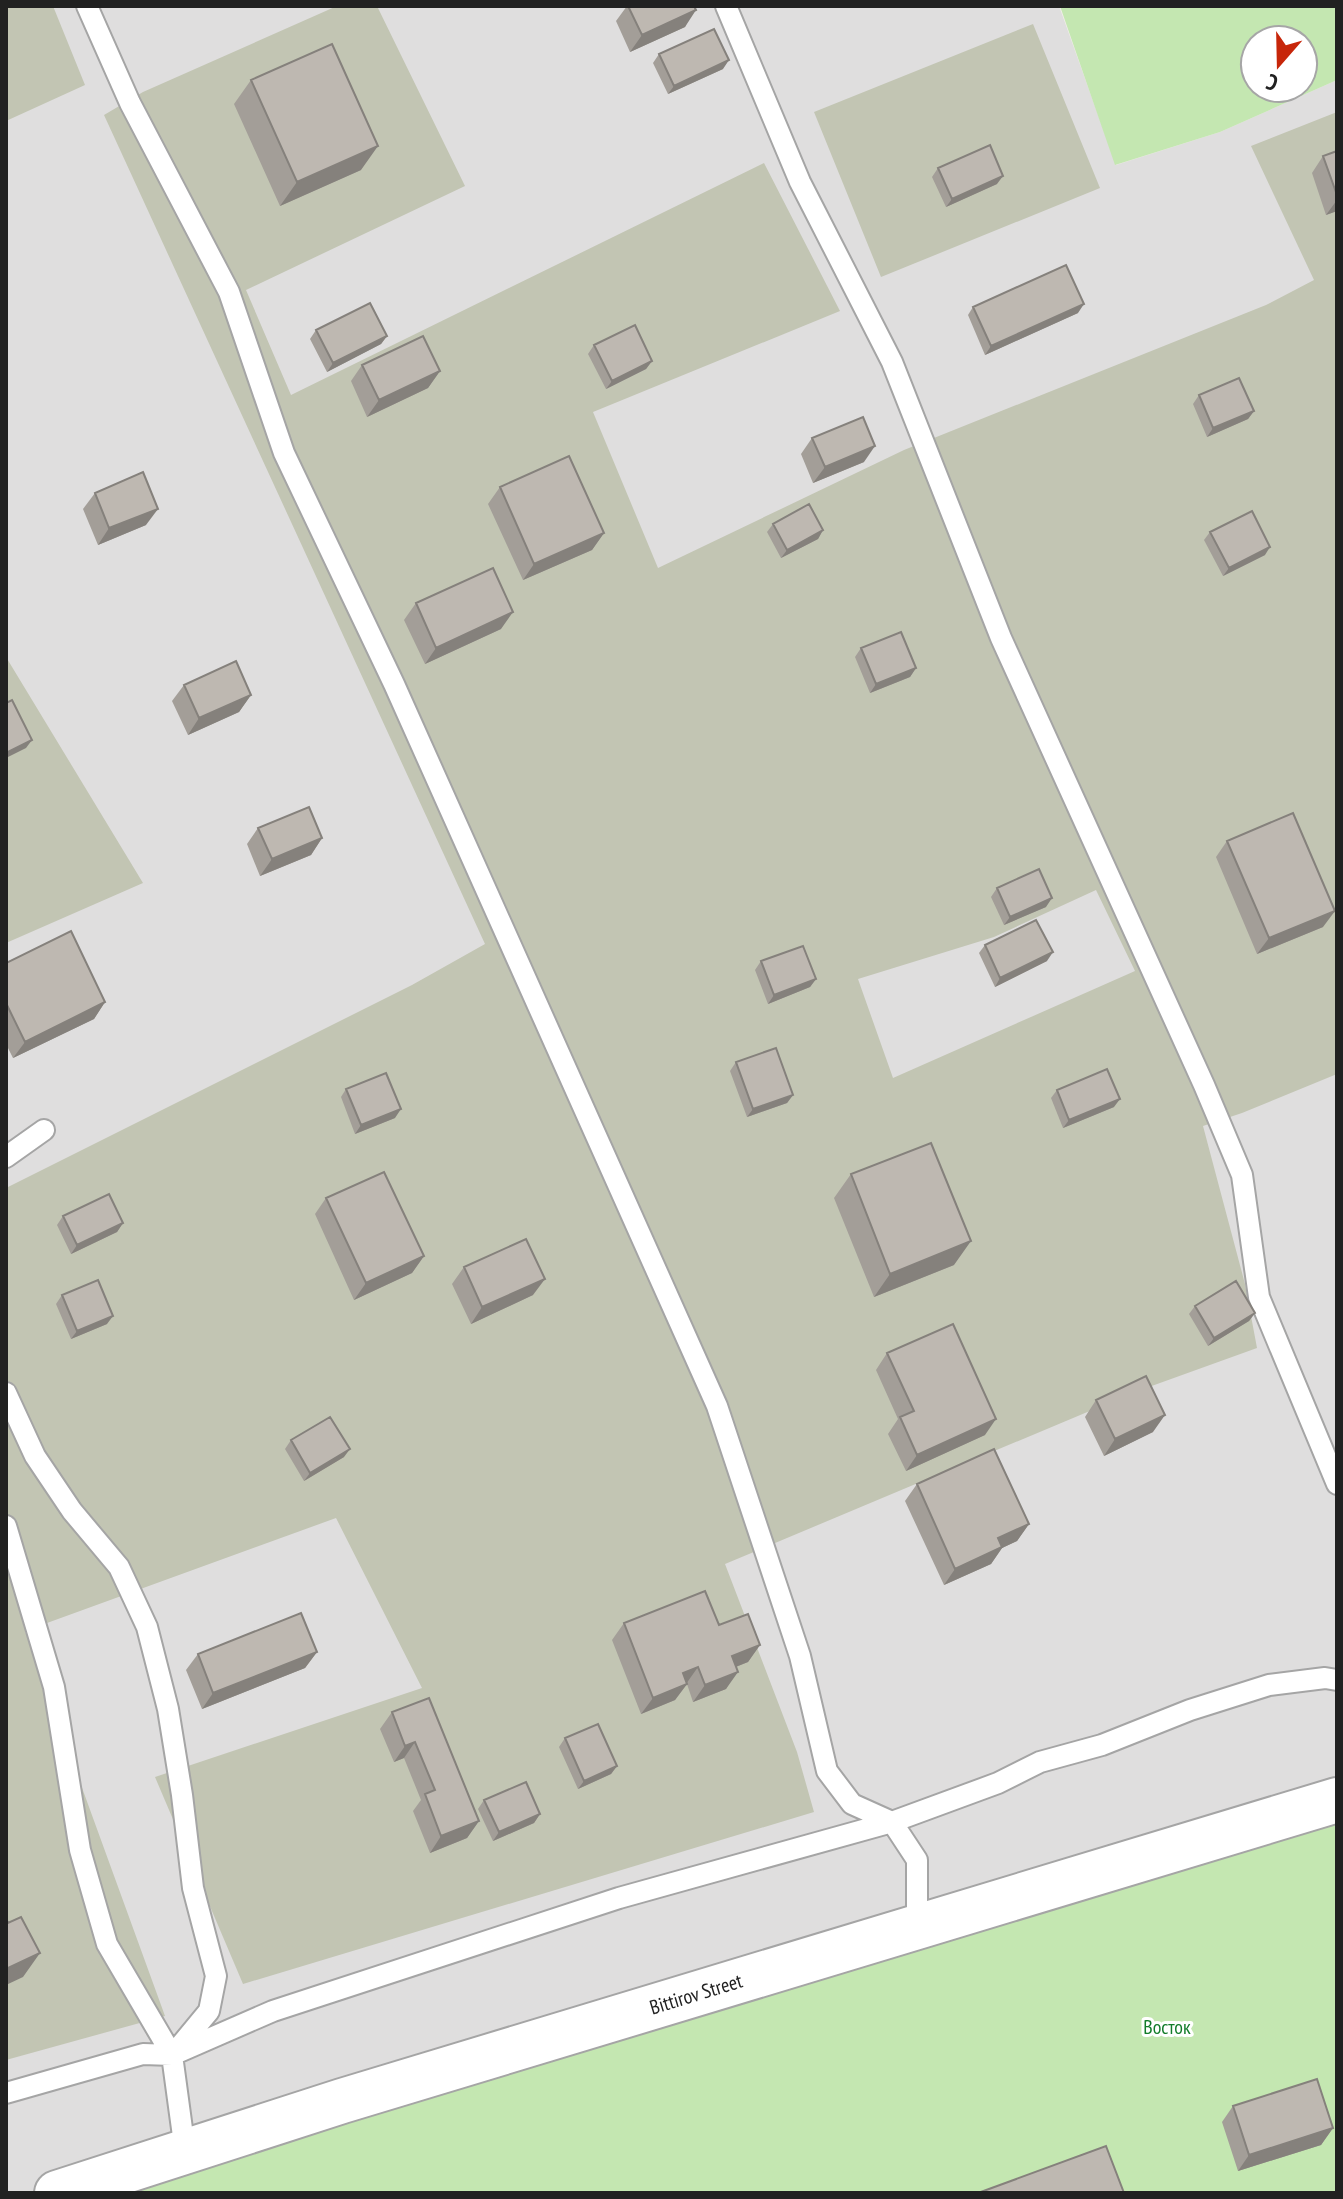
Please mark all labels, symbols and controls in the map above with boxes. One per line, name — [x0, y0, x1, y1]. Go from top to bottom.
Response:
north arrow — [1239, 24, 1319, 104]
text: С — [1263, 68, 1282, 98]
street label: Bittirov Street — [646, 1967, 746, 2020]
park label: Восток — [1143, 2014, 1191, 2040]

